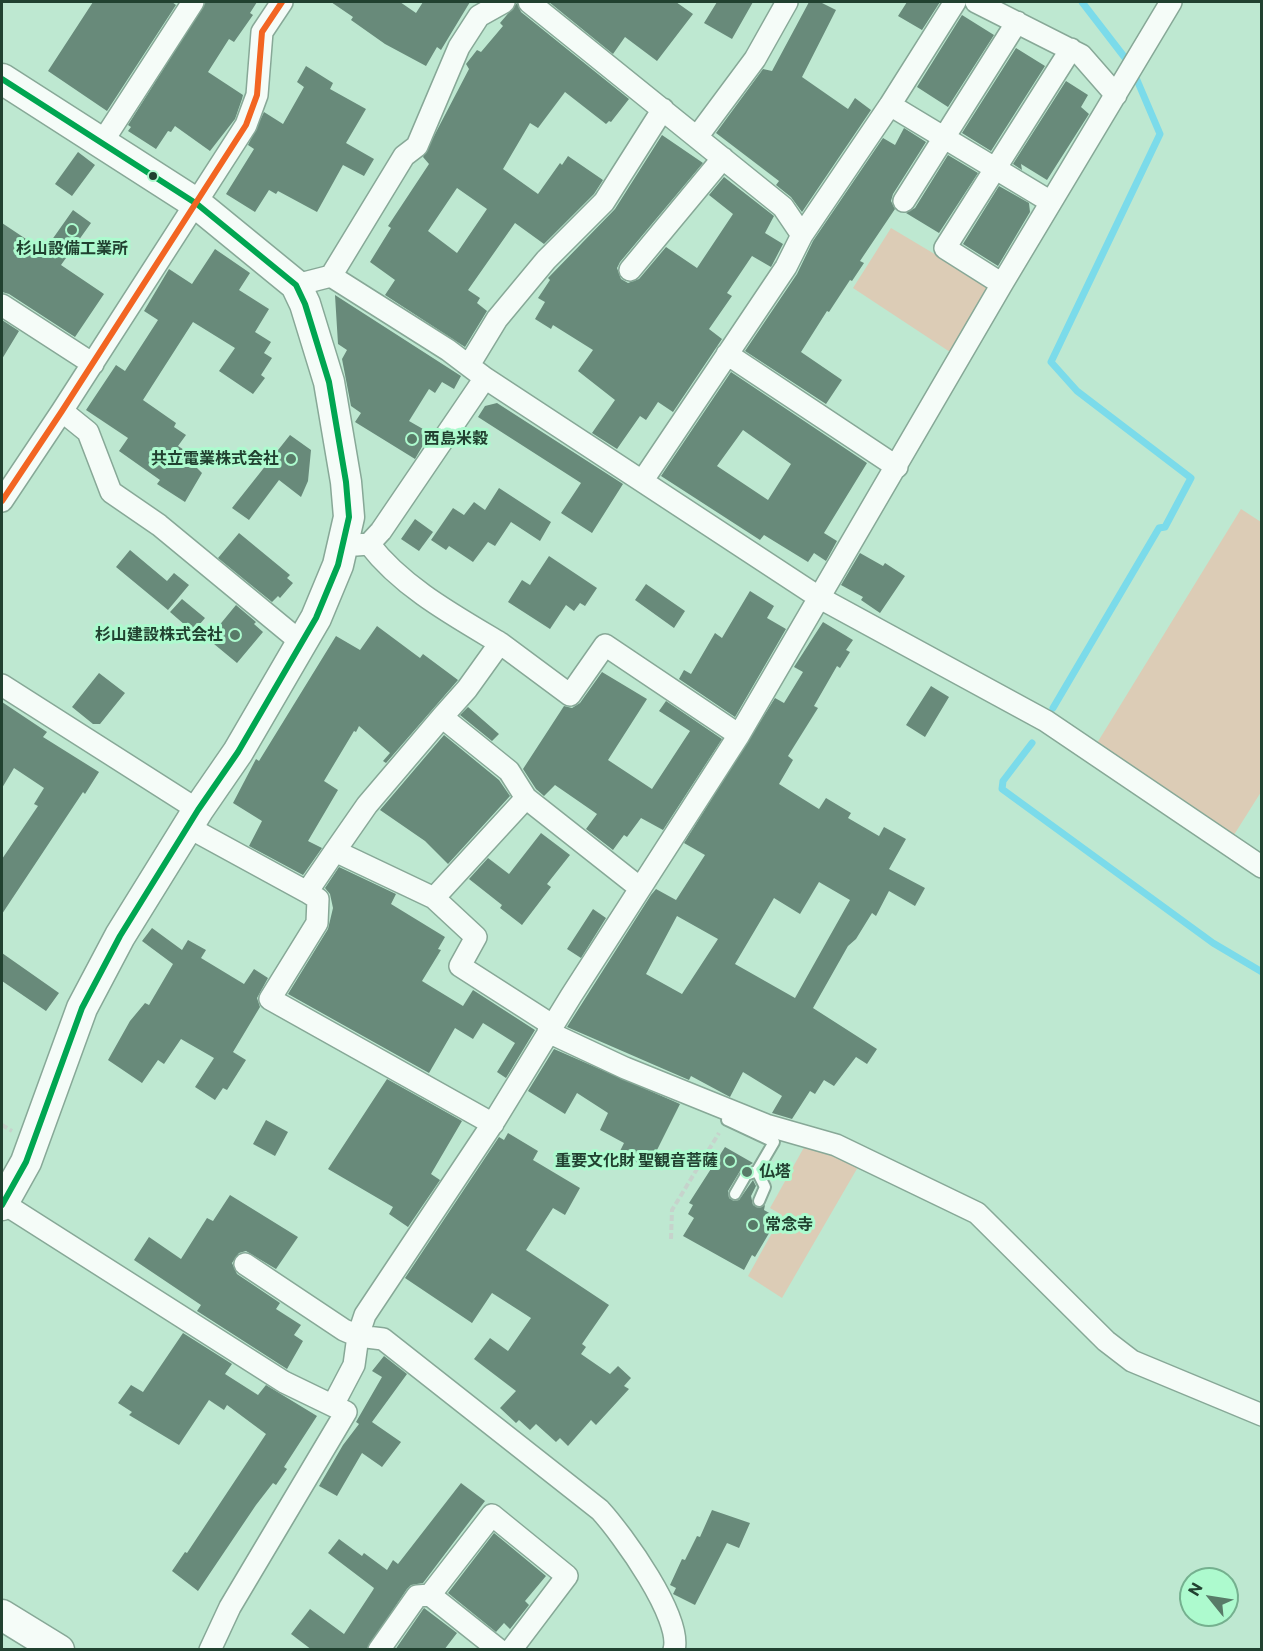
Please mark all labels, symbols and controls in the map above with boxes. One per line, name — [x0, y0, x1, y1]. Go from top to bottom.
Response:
unlabelled marker — [147, 170, 159, 182]
marker: 杉山設備工業所 — [65, 223, 79, 237]
place label: 杉山設備工業所 — [16, 239, 128, 259]
place label: 西島米穀 — [424, 429, 488, 449]
marker: 西島米穀 — [405, 432, 419, 446]
place label: 共立電業株式会社 — [151, 449, 279, 469]
marker: 共立電業株式会社 — [284, 452, 298, 466]
place label: 杉山建設株式会社 — [95, 625, 223, 645]
marker: 杉山建設株式会社 — [228, 628, 242, 642]
place label: 重要文化財 聖観音菩薩 — [555, 1151, 718, 1171]
marker: 重要文化財 聖観音菩薩 — [723, 1154, 737, 1168]
place label: 仏塔 — [759, 1162, 791, 1182]
marker: 仏塔 — [740, 1165, 754, 1179]
place label: 常念寺 — [765, 1215, 813, 1235]
marker: 常念寺 — [746, 1218, 760, 1232]
north arrow — [1179, 1567, 1239, 1627]
text: N — [1183, 1579, 1206, 1599]

